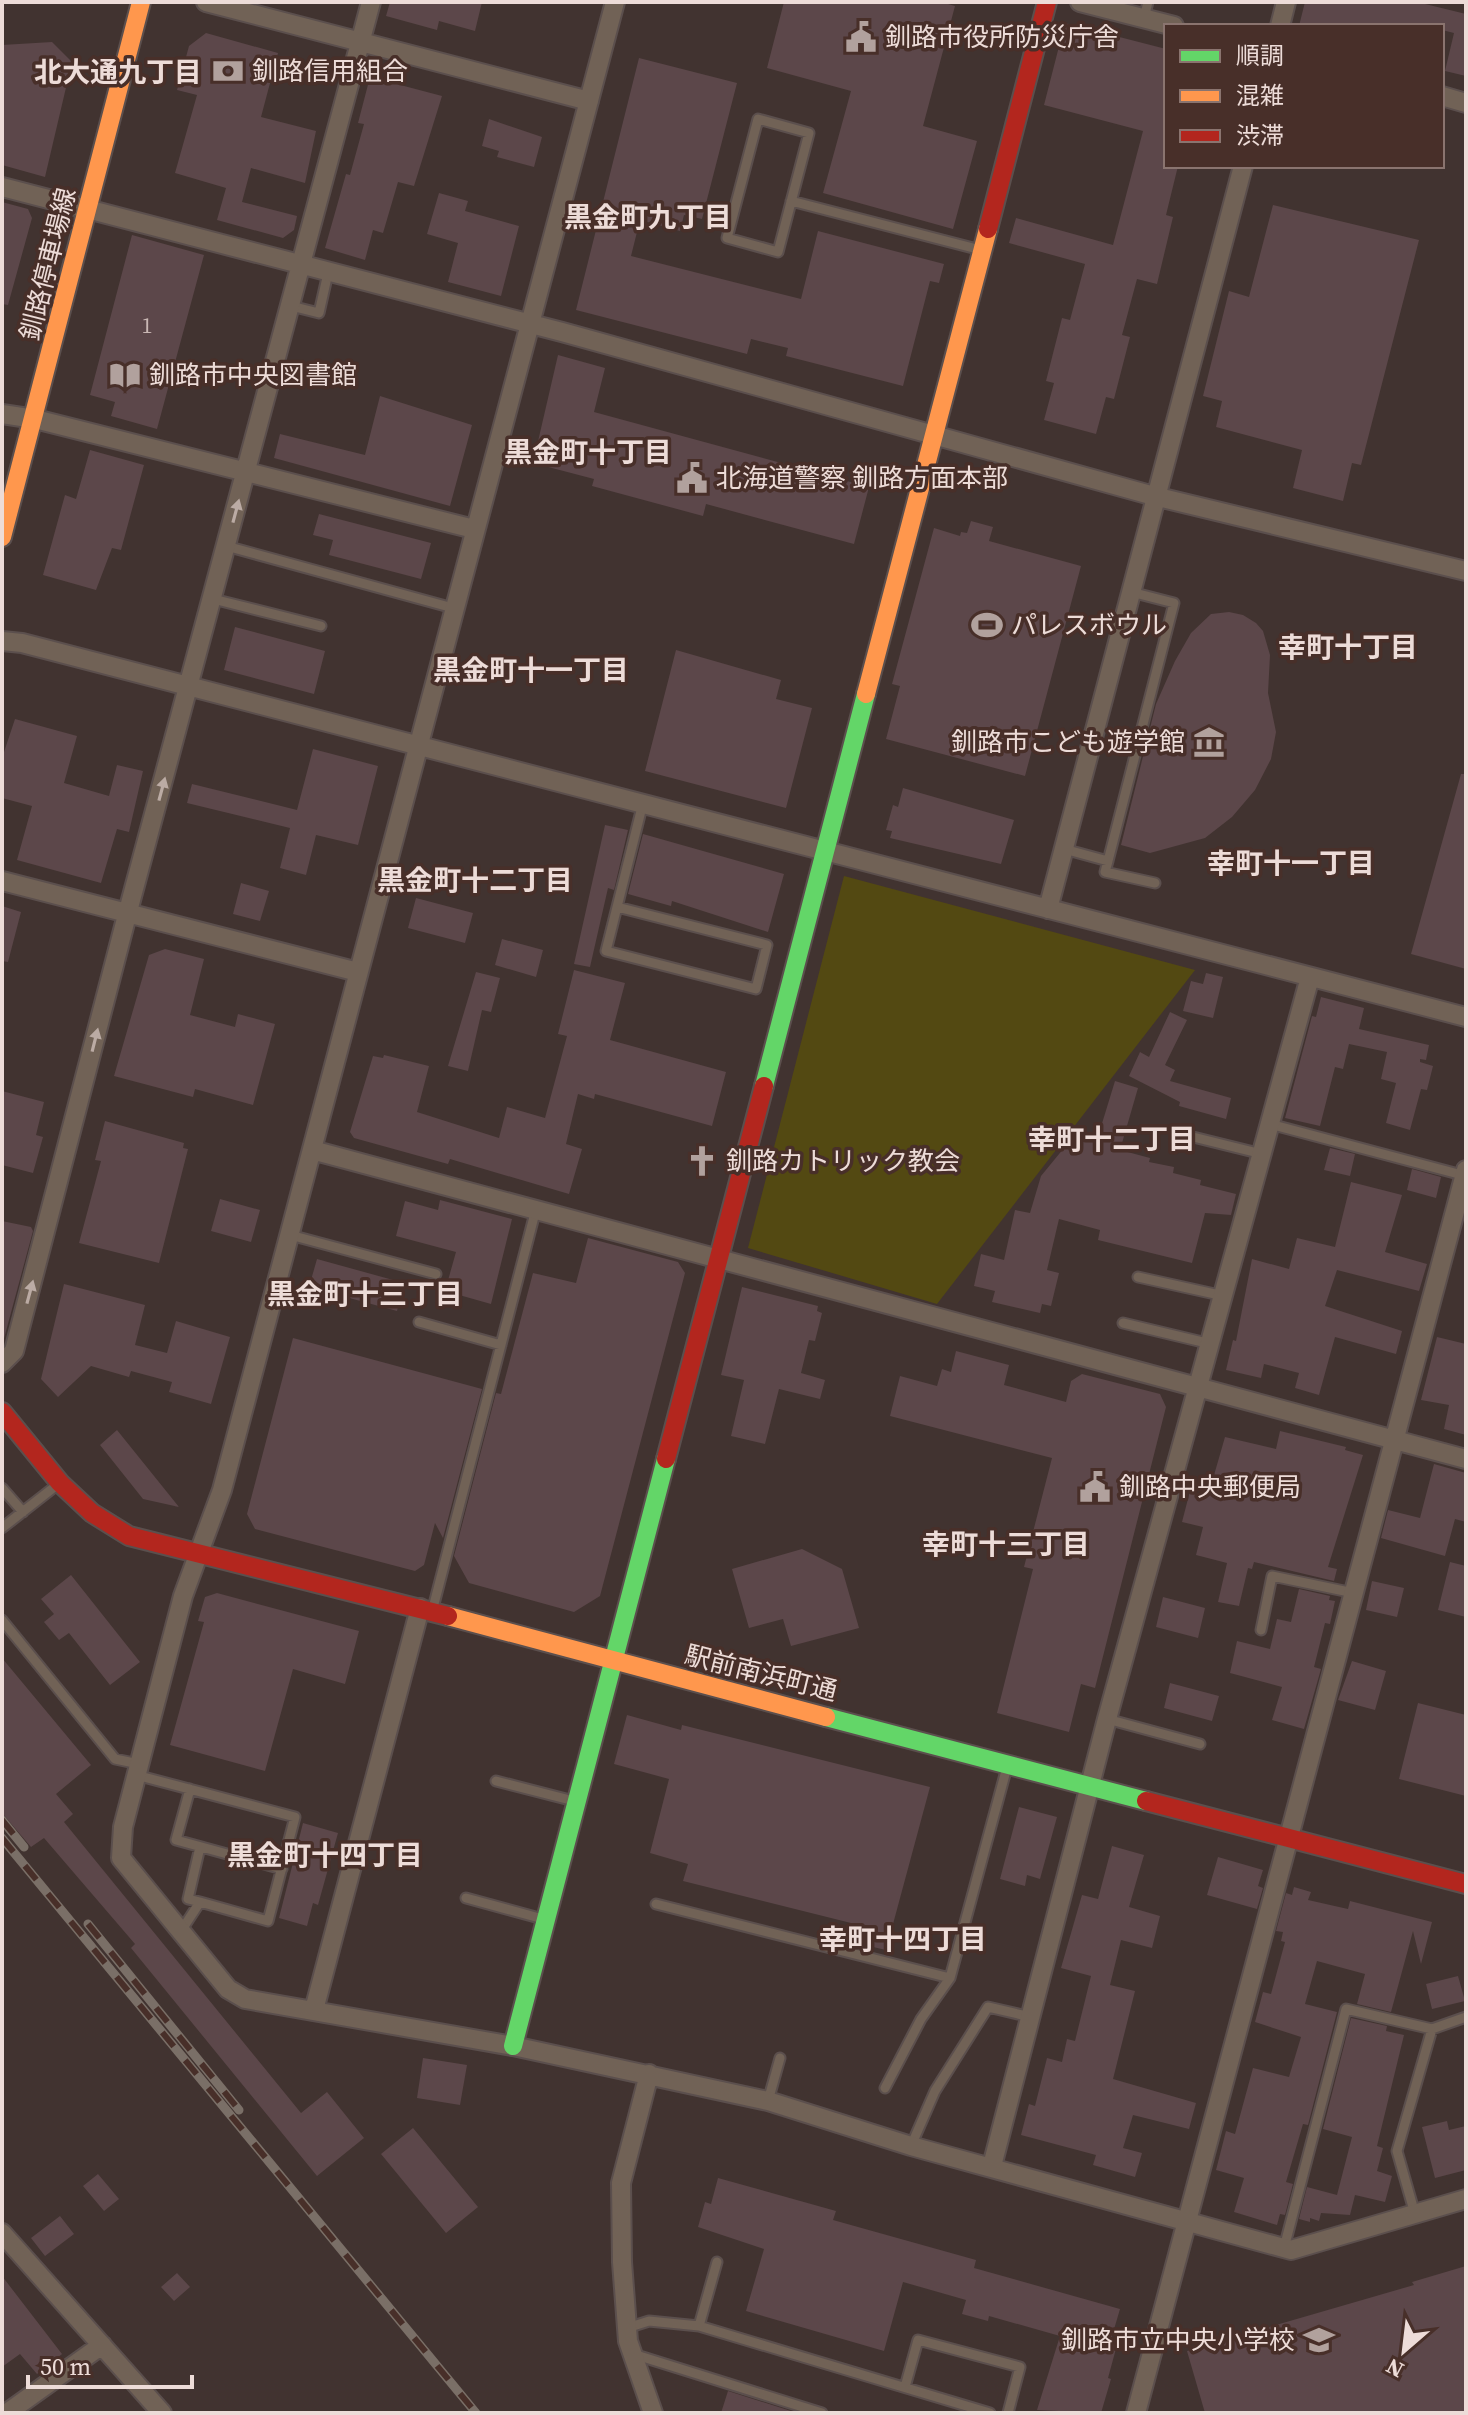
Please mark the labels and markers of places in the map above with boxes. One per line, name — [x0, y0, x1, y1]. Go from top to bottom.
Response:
place label: 釧路市役所防災庁舎 — [885, 19, 1119, 55]
public building icon: 釧路市役所防災庁舎 — [844, 20, 878, 54]
place label: 釧路信用組合 — [252, 53, 408, 89]
bank icon: 釧路信用組合 — [211, 54, 245, 88]
place label: 釧路市中央図書館 — [149, 357, 357, 393]
library icon: 釧路市中央図書館 — [108, 358, 142, 392]
place label: 北海道警察 釧路方面本部 — [716, 460, 1008, 496]
public building icon: 北海道警察 釧路方面本部 — [675, 461, 709, 495]
place label: パレスボウル — [1011, 607, 1167, 643]
sports icon: パレスボウル — [970, 608, 1004, 642]
place label: 釧路市こども遊学館 — [951, 724, 1185, 760]
museum icon: 釧路市こども遊学館 — [1192, 725, 1226, 759]
place label: 釧路カトリック教会 — [726, 1143, 960, 1179]
church icon: 釧路カトリック教会 — [685, 1144, 719, 1178]
place label: 釧路中央郵便局 — [1119, 1469, 1301, 1505]
public building icon: 釧路中央郵便局 — [1078, 1470, 1112, 1504]
place label: 釧路市立中央小学校 — [1061, 2322, 1295, 2358]
school or university icon: 釧路市立中央小学校 — [1302, 2323, 1336, 2357]

